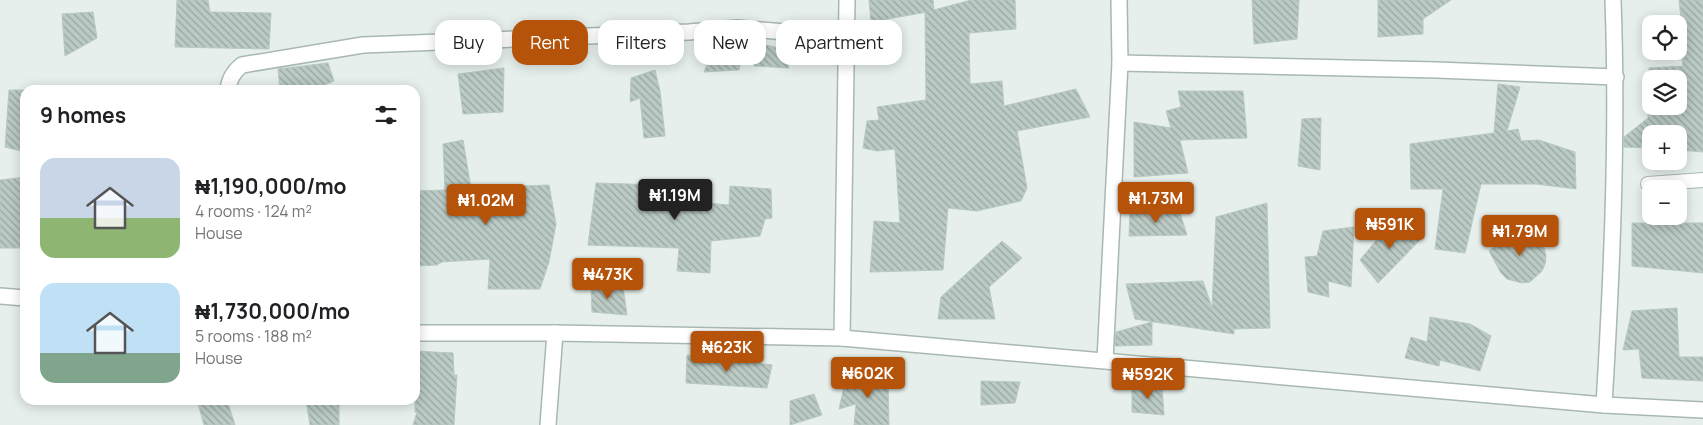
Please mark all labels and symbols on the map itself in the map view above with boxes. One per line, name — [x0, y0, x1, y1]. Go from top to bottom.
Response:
pin: ₦1.19M — [634, 178, 716, 221]
pin: ₦1.73M — [1115, 182, 1197, 224]
pin: ₦1.02M — [445, 184, 527, 226]
pin: ₦591K — [1355, 208, 1425, 250]
pin: ₦1.79M — [1479, 214, 1561, 257]
pin: ₦473K — [573, 258, 643, 300]
pin: ₦623K — [692, 330, 762, 373]
pin: ₦602K — [833, 356, 903, 399]
pin: ₦592K — [1113, 358, 1183, 400]

